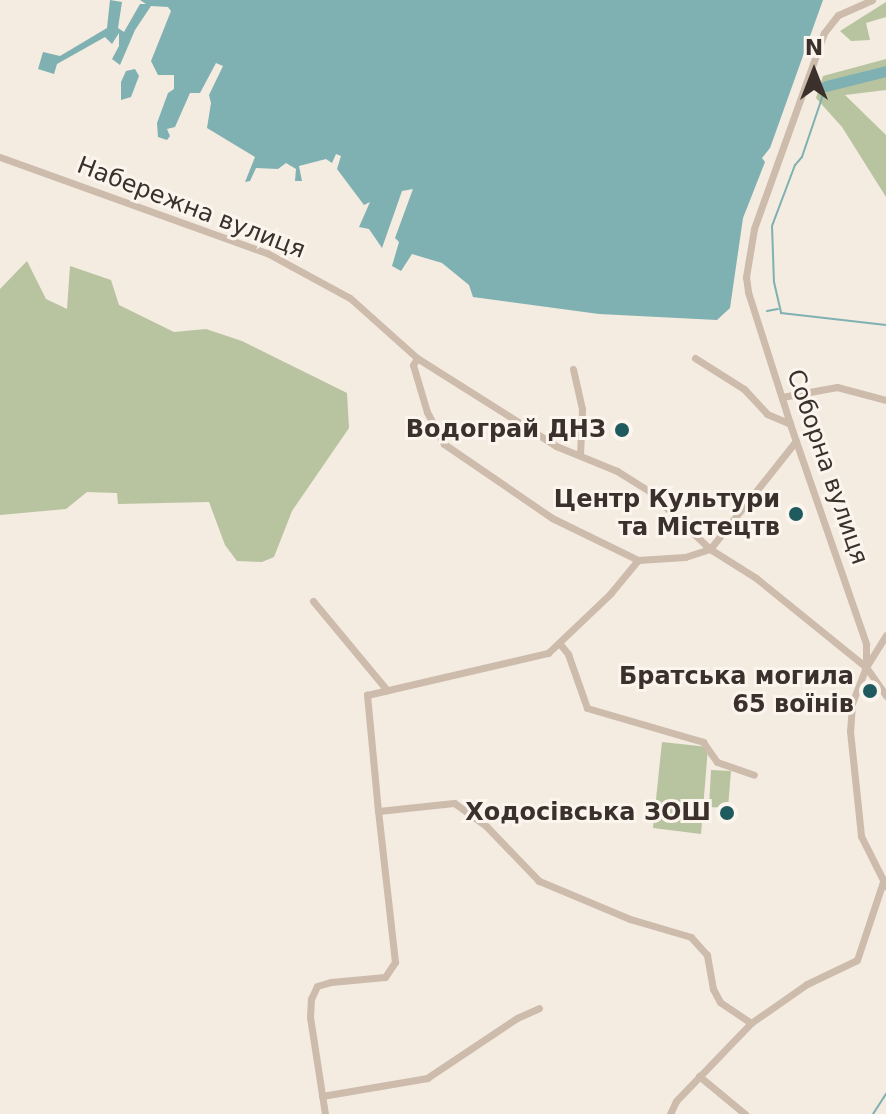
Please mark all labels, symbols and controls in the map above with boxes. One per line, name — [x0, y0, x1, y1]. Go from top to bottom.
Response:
north arrow — [774, 32, 854, 112]
text: N — [805, 35, 823, 60]
street label: Набережна вулиця — [73, 151, 309, 265]
street label: Соборна вулиця — [780, 366, 874, 568]
place label: Водограй ДНЗ — [406, 416, 606, 444]
marker: Водограй ДНЗ — [613, 421, 631, 439]
place label: Центр Культури та Містецтв — [554, 486, 780, 542]
marker: Центр Культури та Містецтв — [787, 505, 805, 523]
place label: Братська могила 65 воїнів — [619, 663, 854, 719]
marker: Братська могила 65 воїнів — [861, 682, 879, 700]
place label: Ходосівська ЗОШ — [465, 799, 711, 827]
marker: Ходосівська ЗОШ — [718, 804, 736, 822]

